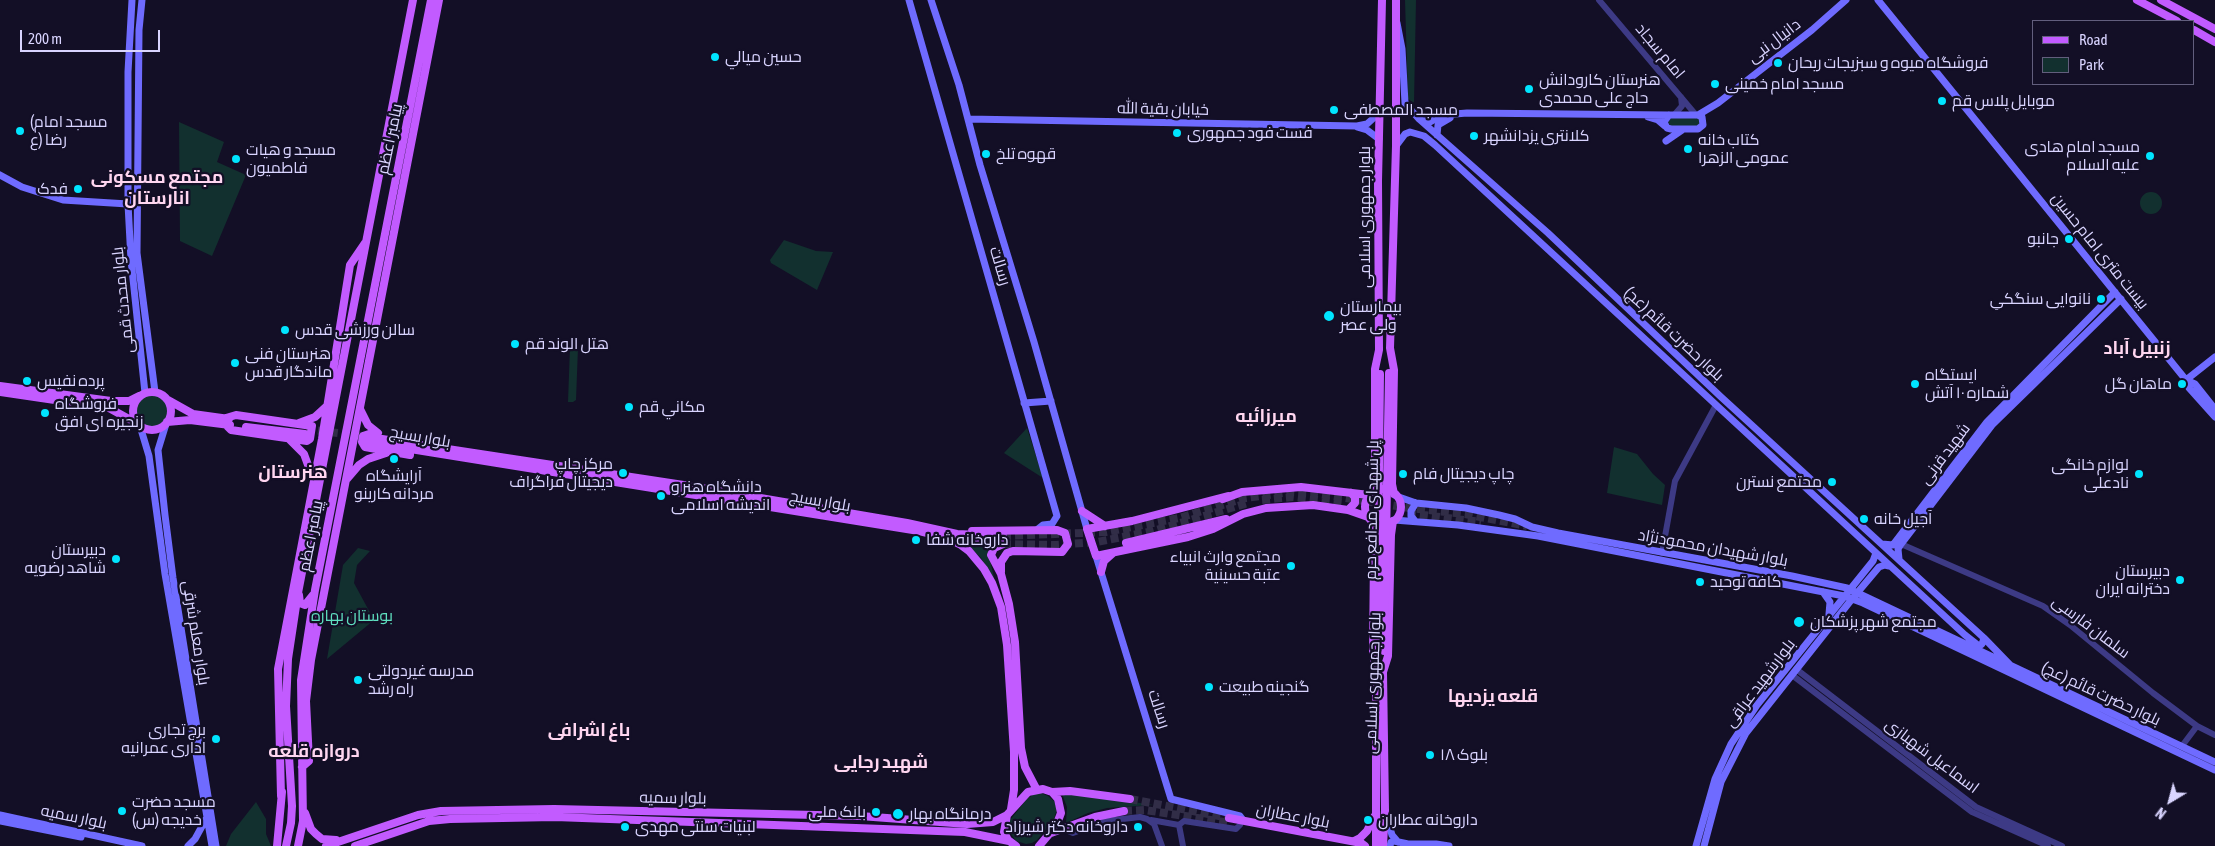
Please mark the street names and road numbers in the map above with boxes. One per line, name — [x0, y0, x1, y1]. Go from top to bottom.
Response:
street label: دانیال نبی — [1744, 15, 1804, 67]
street label: امام سجاد — [1631, 19, 1689, 83]
street label: خیابان بقیة الله — [1117, 99, 1209, 119]
street label: پیامبر اعظم — [373, 102, 407, 176]
street label: بلوار جمهوری اسلامی — [1355, 146, 1375, 288]
street label: بیست متری امام حسین — [2047, 189, 2153, 313]
street label: رسالت — [985, 244, 1015, 288]
street label: بلوار محدث قمی — [108, 246, 138, 354]
street label: بلوار حضرت قائم (عج) — [1620, 283, 1728, 385]
street label: شهید قرنی — [1916, 419, 1974, 489]
street label: بلوار بسیج — [388, 422, 452, 452]
street label: پل شهدای مدافع حرم — [1361, 440, 1383, 580]
street label: بلوار بسیج — [788, 486, 852, 516]
street label: پیامبر اعظم — [295, 499, 327, 573]
street label: بلوار شهیدان محمودنژاد — [1636, 525, 1790, 571]
street label: بلوار معلم شرقی — [178, 579, 214, 687]
street label: سلمان فارسی — [2048, 591, 2134, 663]
street label: بلوار جمهوری اسلامی — [1361, 612, 1385, 754]
street label: بلوارشهید عراقی — [1721, 635, 1799, 731]
street label: بلوار حضرت قائم (عج) — [2038, 658, 2164, 730]
street label: رسالت — [1144, 687, 1174, 731]
street label: اسماعیل شهبازی — [1881, 715, 1983, 797]
street label: بلوار سمیه — [639, 788, 707, 808]
street label: بلوار عطاران — [1255, 799, 1331, 833]
street label: بلوار سمیه — [39, 801, 109, 833]

